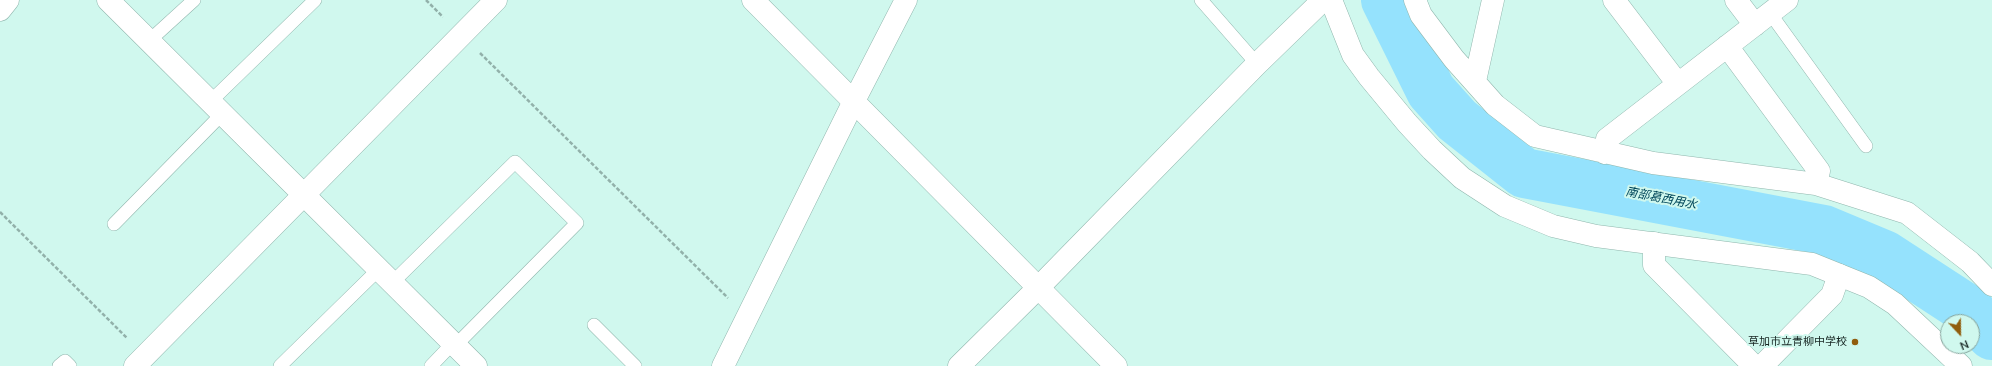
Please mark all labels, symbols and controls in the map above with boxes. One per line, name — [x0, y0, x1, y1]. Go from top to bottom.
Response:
water label: 南部葛西用水 — [1624, 185, 1698, 213]
north arrow — [1940, 314, 1980, 354]
place label: 草加市立青柳中学校 — [1748, 335, 1847, 349]
text: N — [1958, 336, 1971, 353]
marker: 草加市立青柳中学校 — [1850, 337, 1860, 347]

